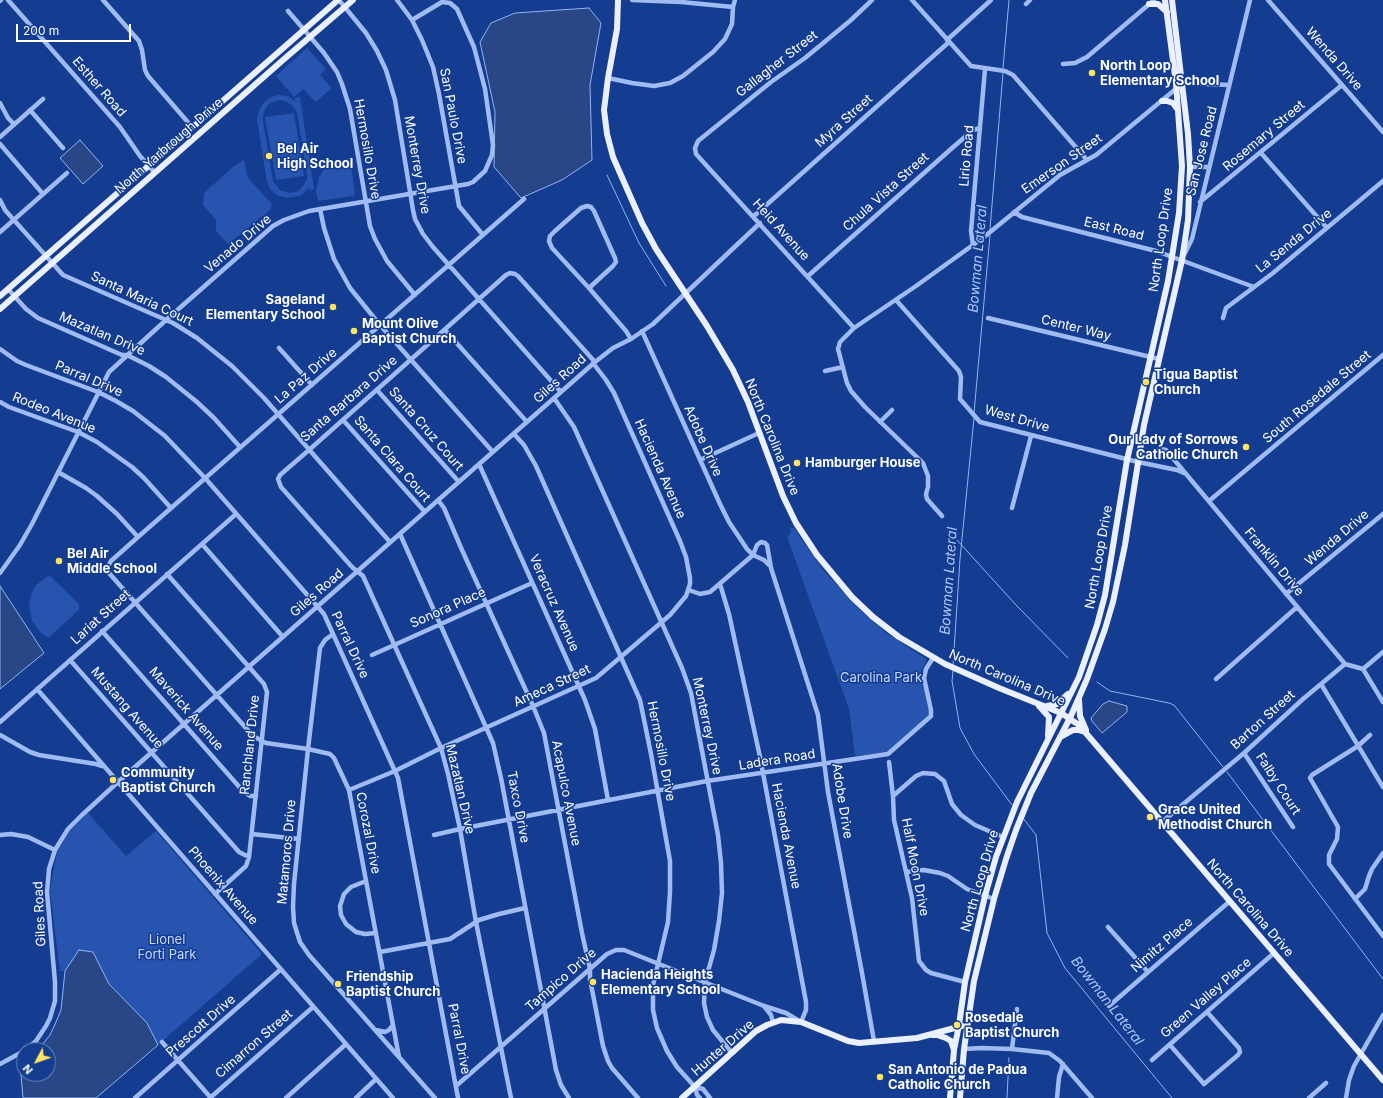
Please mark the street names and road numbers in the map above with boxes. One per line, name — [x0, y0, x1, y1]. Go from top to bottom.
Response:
street label: Wenda Drive — [1302, 24, 1366, 94]
street label: Gallagher Street — [733, 27, 821, 101]
street label: Esther Road — [69, 54, 129, 120]
street label: San Paulo Drive — [436, 67, 470, 165]
street label: Myra Street — [812, 91, 876, 151]
street label: North Yarbrough Drive — [112, 95, 226, 197]
street label: Rosemary Street — [1220, 97, 1308, 175]
street label: Hermosillo Drive — [351, 98, 383, 200]
street label: San Jose Road — [1183, 105, 1221, 197]
street label: Monterrey Drive — [401, 115, 433, 215]
street label: Lirio Road — [957, 125, 977, 187]
street label: Emerson Street — [1019, 131, 1105, 197]
street label: Chula Vista Street — [840, 149, 932, 235]
street label: North Loop Drive — [1146, 187, 1176, 293]
street label: Heid Avenue — [749, 196, 813, 264]
street label: La Senda Drive — [1253, 206, 1335, 276]
street label: Venado Drive — [201, 211, 275, 277]
street label: East Road — [1082, 214, 1146, 244]
street label: Santa Maria Court — [88, 268, 196, 330]
street label: Mazatlan Drive — [57, 309, 147, 359]
street label: Center Way — [1039, 312, 1113, 344]
street label: La Paz Drive — [272, 345, 340, 407]
street label: South Rosedale Street — [1260, 347, 1374, 447]
street label: Giles Road — [530, 351, 590, 407]
street label: Santa Barbara Drive — [297, 353, 401, 445]
street label: Parral Drive — [53, 358, 125, 400]
street label: North Carolina Drive — [741, 376, 803, 498]
street label: Santa Cruz Court — [385, 384, 467, 474]
street label: Rodeo Avenue — [10, 389, 98, 437]
street label: West Drive — [983, 402, 1051, 436]
street label: Adobe Drive — [680, 403, 726, 479]
street label: Santa Clara Court — [350, 413, 434, 505]
street label: Hacienda Avenue — [631, 417, 689, 521]
street label: North Loop Drive — [1082, 504, 1116, 610]
street label: Wenda Drive — [1302, 507, 1372, 569]
street label: Franklin Drive — [1241, 525, 1307, 599]
street label: Veracruz Avenue — [526, 552, 582, 654]
street label: Giles Road — [287, 566, 347, 620]
street label: Sonora Place — [408, 584, 488, 632]
street label: Lariat Street — [68, 586, 134, 648]
street label: Parral Drive — [328, 609, 372, 681]
street label: North Carolina Drive — [947, 646, 1067, 710]
street label: Ameca Street — [511, 661, 593, 711]
street label: Mustang Avenue — [87, 664, 167, 752]
street label: Maverick Avenue — [145, 664, 227, 754]
street label: Monterrey Drive — [689, 676, 725, 776]
street label: Barton Street — [1228, 687, 1298, 753]
street label: Ranchland Drive — [237, 694, 263, 796]
street label: Hermosillo Drive — [644, 700, 678, 802]
street label: Acapulco Avenue — [548, 739, 584, 847]
street label: Mazatlan Drive — [442, 743, 478, 835]
street label: Ladera Road — [738, 746, 816, 774]
street label: Falby Court — [1252, 750, 1304, 818]
street label: Adobe Drive — [828, 762, 856, 840]
street label: Taxco Drive — [503, 770, 533, 844]
street label: Hacienda Avenue — [768, 782, 804, 890]
street label: Corozal Drive — [352, 791, 384, 875]
street label: Matamoros Drive — [275, 799, 299, 905]
street label: Half Moon Drive — [898, 817, 932, 917]
street label: North Loop Drive — [958, 828, 1002, 934]
street label: Phoenix Avenue — [185, 844, 261, 928]
street label: North Carolina Drive — [1203, 856, 1297, 960]
street label: Giles Road — [30, 881, 50, 947]
street label: Nimitz Place — [1128, 914, 1196, 976]
street label: Tampico Drive — [523, 945, 599, 1015]
street label: Green Valley Place — [1158, 954, 1254, 1042]
street label: Prescott Drive — [163, 992, 239, 1060]
street label: Parral Drive — [444, 1002, 474, 1076]
street label: Cimarron Street — [212, 1006, 296, 1082]
street label: Hunter Drive — [689, 1017, 757, 1079]

